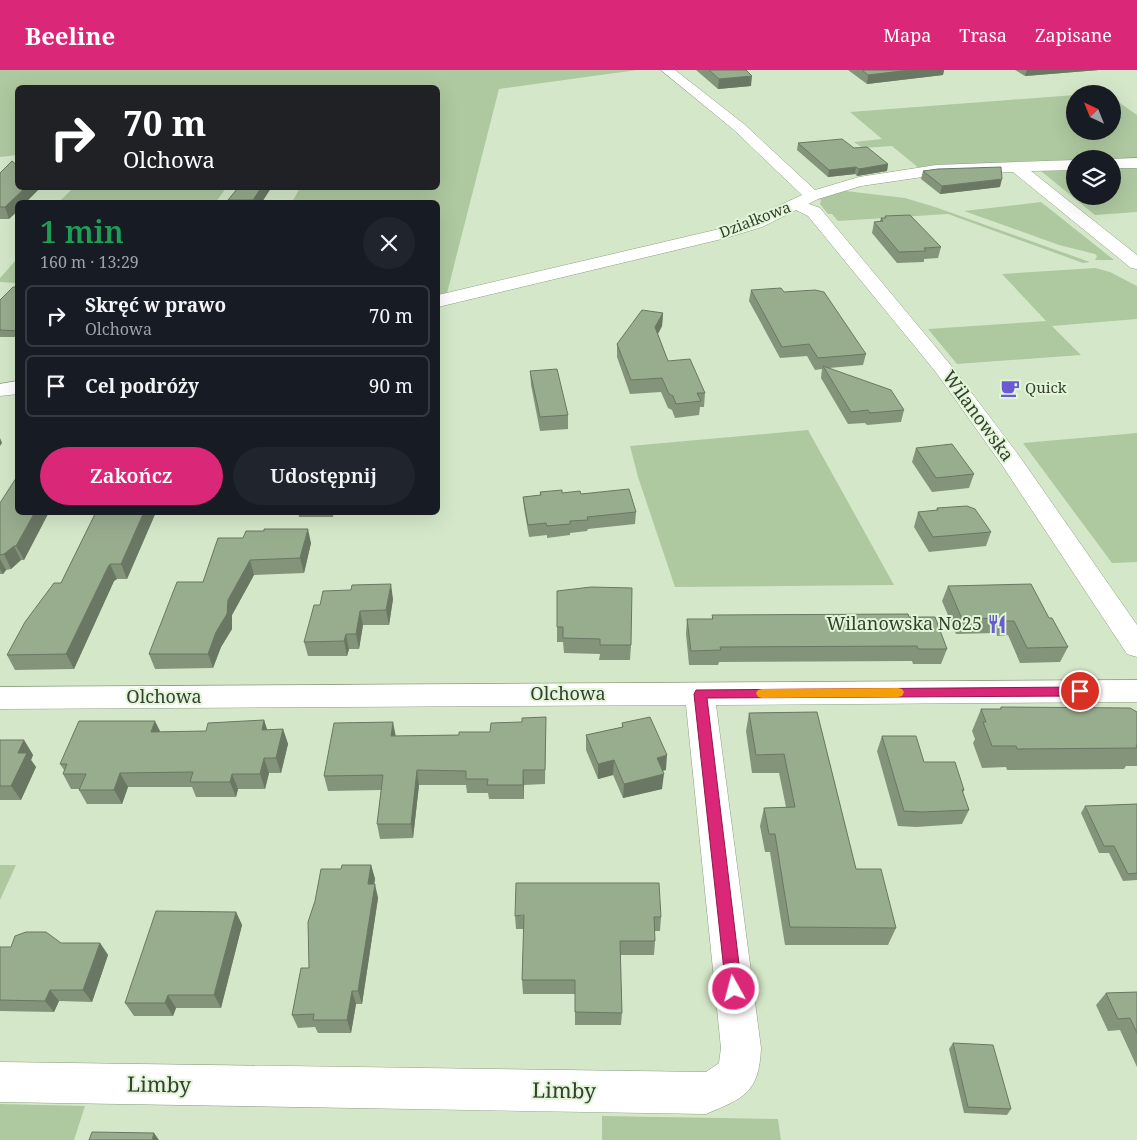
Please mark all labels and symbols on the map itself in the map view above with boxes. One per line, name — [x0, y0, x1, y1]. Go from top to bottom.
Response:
north arrow — [1066, 85, 1121, 140]
street label: Działkowa — [716, 196, 793, 242]
street label: Wilanowska — [938, 365, 1020, 466]
cafe icon: Quick — [999, 377, 1021, 399]
place label: Quick — [1025, 377, 1067, 397]
place label: Wilanowska No25 — [826, 611, 982, 635]
restaurant icon: Wilanowska No25 — [986, 613, 1008, 635]
pin — [1059, 670, 1101, 712]
street label: Olchowa — [530, 681, 606, 705]
street label: Olchowa — [126, 684, 202, 708]
position arrow — [707, 962, 759, 1014]
street label: Limby — [127, 1069, 191, 1099]
street label: Limby — [532, 1075, 596, 1105]

